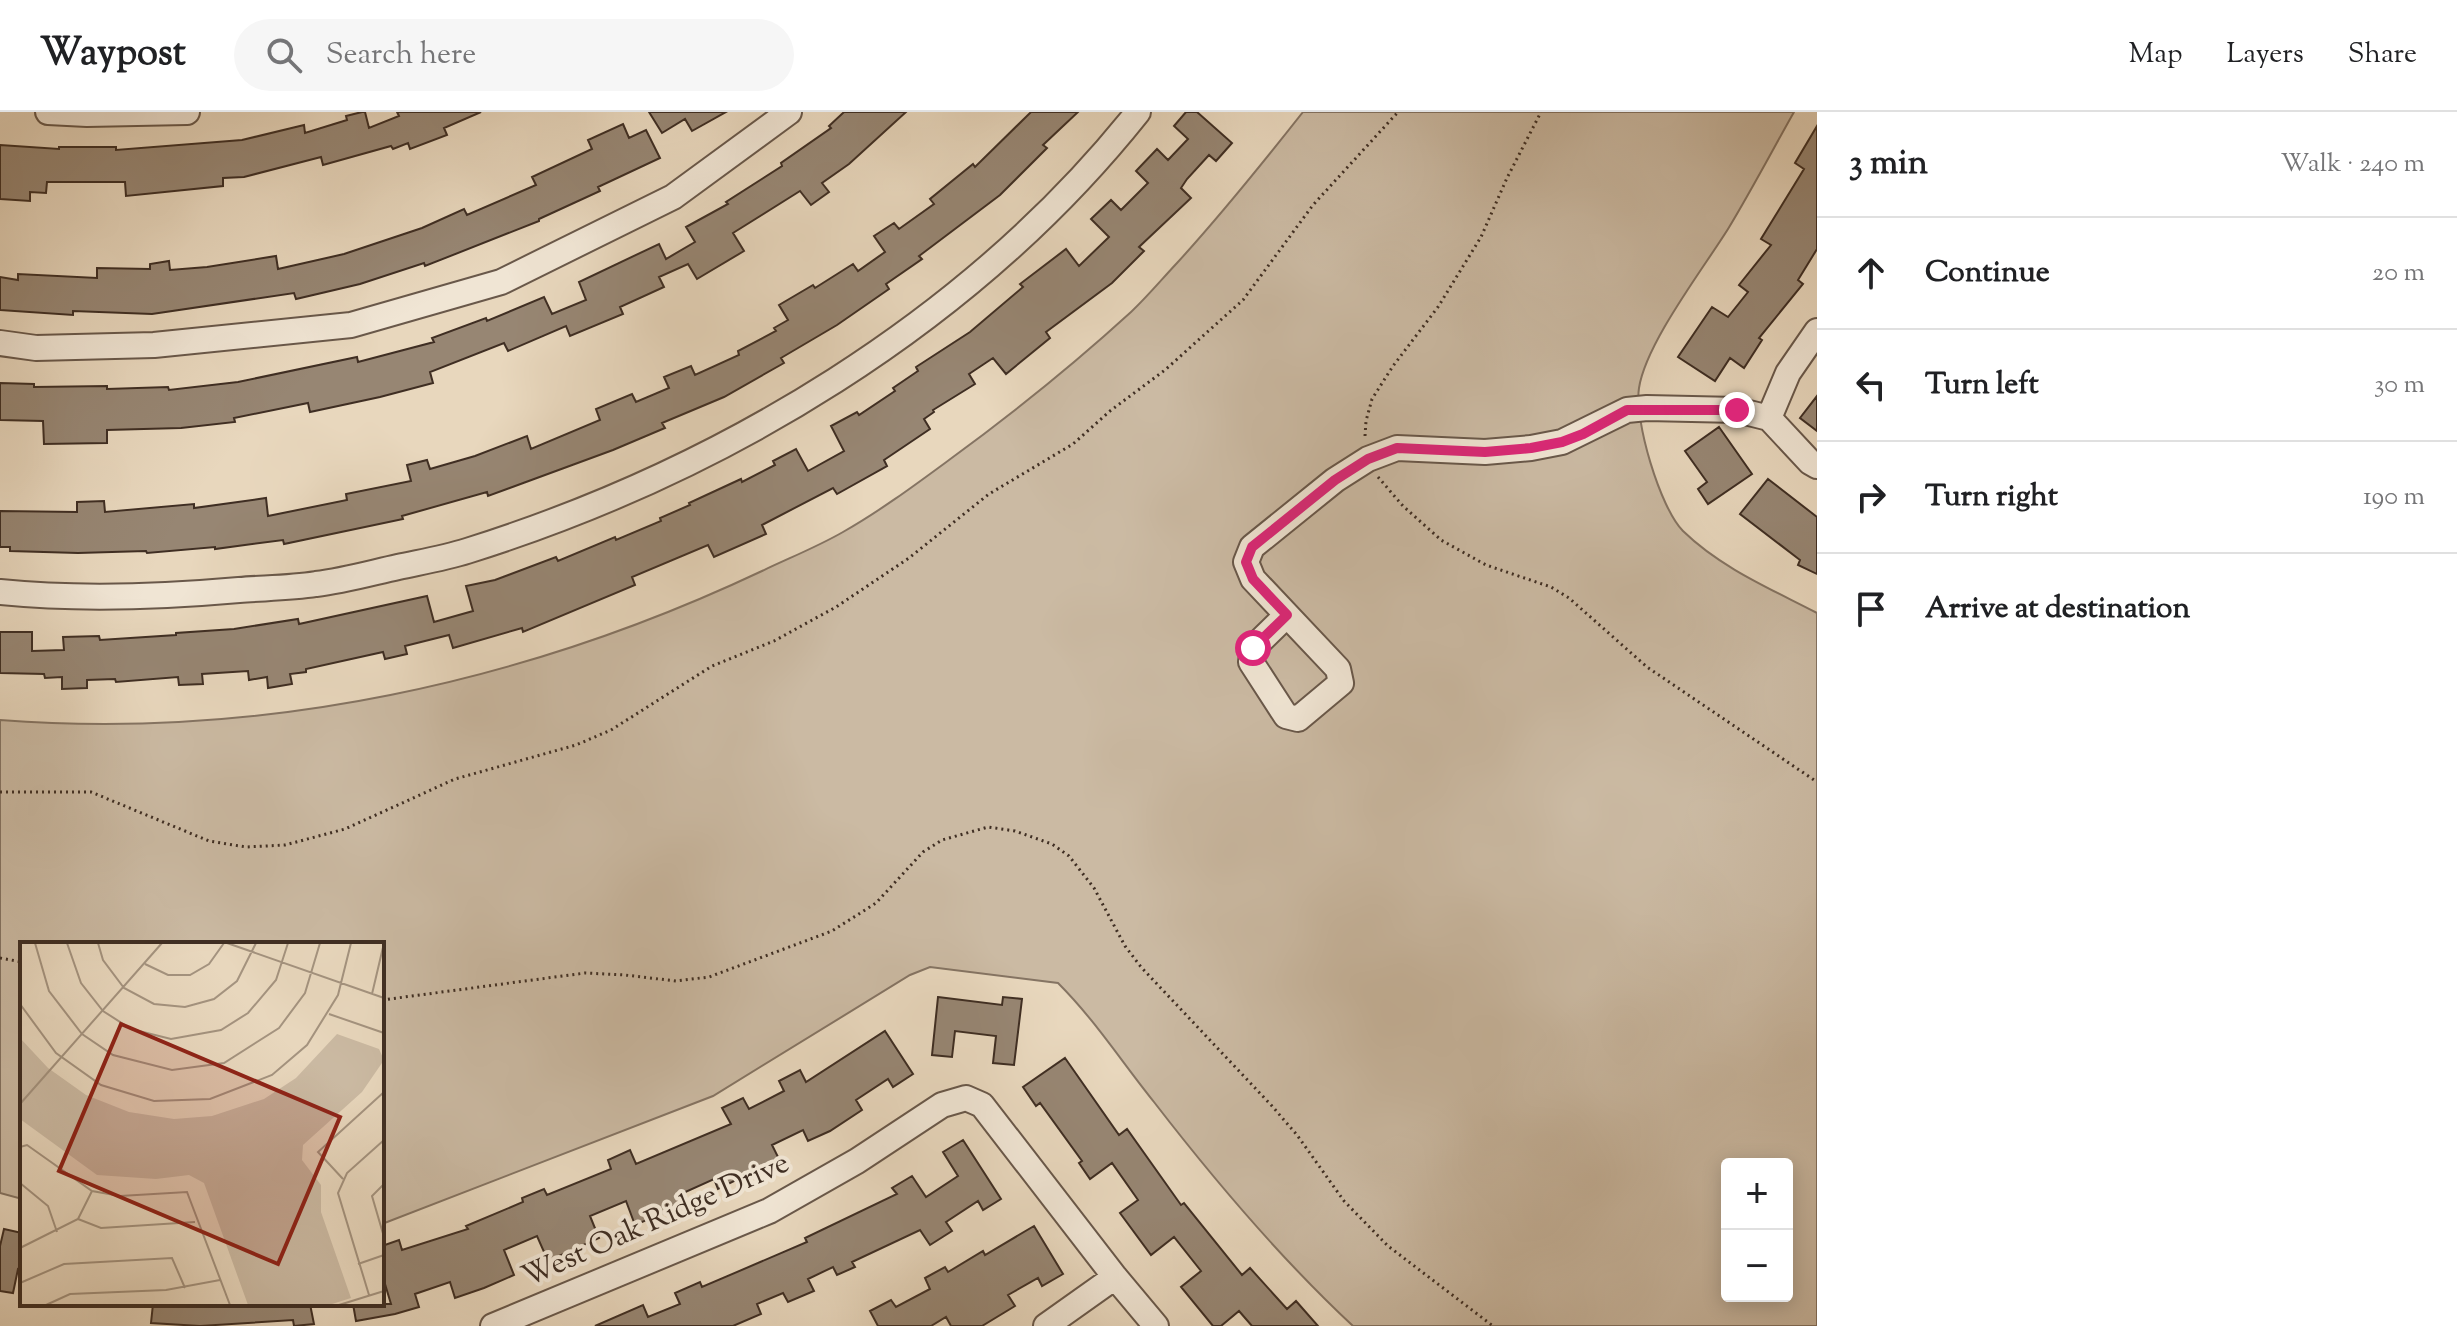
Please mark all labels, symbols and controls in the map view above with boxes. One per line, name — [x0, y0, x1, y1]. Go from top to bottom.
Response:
search box — [234, 19, 794, 91]
text: Waypost — [40, 28, 186, 82]
icon: search — [262, 33, 306, 77]
text: Search here — [326, 34, 476, 77]
text: Map — [2129, 35, 2182, 75]
text: Layers — [2226, 35, 2304, 75]
text: Share — [2348, 35, 2417, 75]
text: 3 min — [1849, 140, 1928, 189]
text: Walk · 240 m — [2281, 146, 2425, 183]
icon: ahead — [1849, 251, 1893, 295]
text: Continue — [1925, 252, 2050, 295]
text: 20 m — [2372, 255, 2425, 292]
icon: left — [1849, 363, 1893, 407]
text: Turn left — [1925, 364, 2039, 407]
text: 30 m — [2374, 367, 2425, 404]
route end — [1719, 392, 1755, 428]
icon: right — [1849, 475, 1893, 519]
text: Turn right — [1925, 476, 2058, 519]
text: 190 m — [2363, 479, 2425, 516]
icon: arrive — [1849, 587, 1893, 631]
text: Arrive at destination — [1925, 588, 2190, 631]
route start — [1235, 630, 1271, 666]
inset map — [20, 942, 384, 1306]
street label: West Oak Ridge Drive — [515, 1143, 797, 1299]
map controls — [1721, 1158, 1793, 1302]
button: + — [1721, 1158, 1793, 1230]
button: − — [1721, 1230, 1793, 1302]

